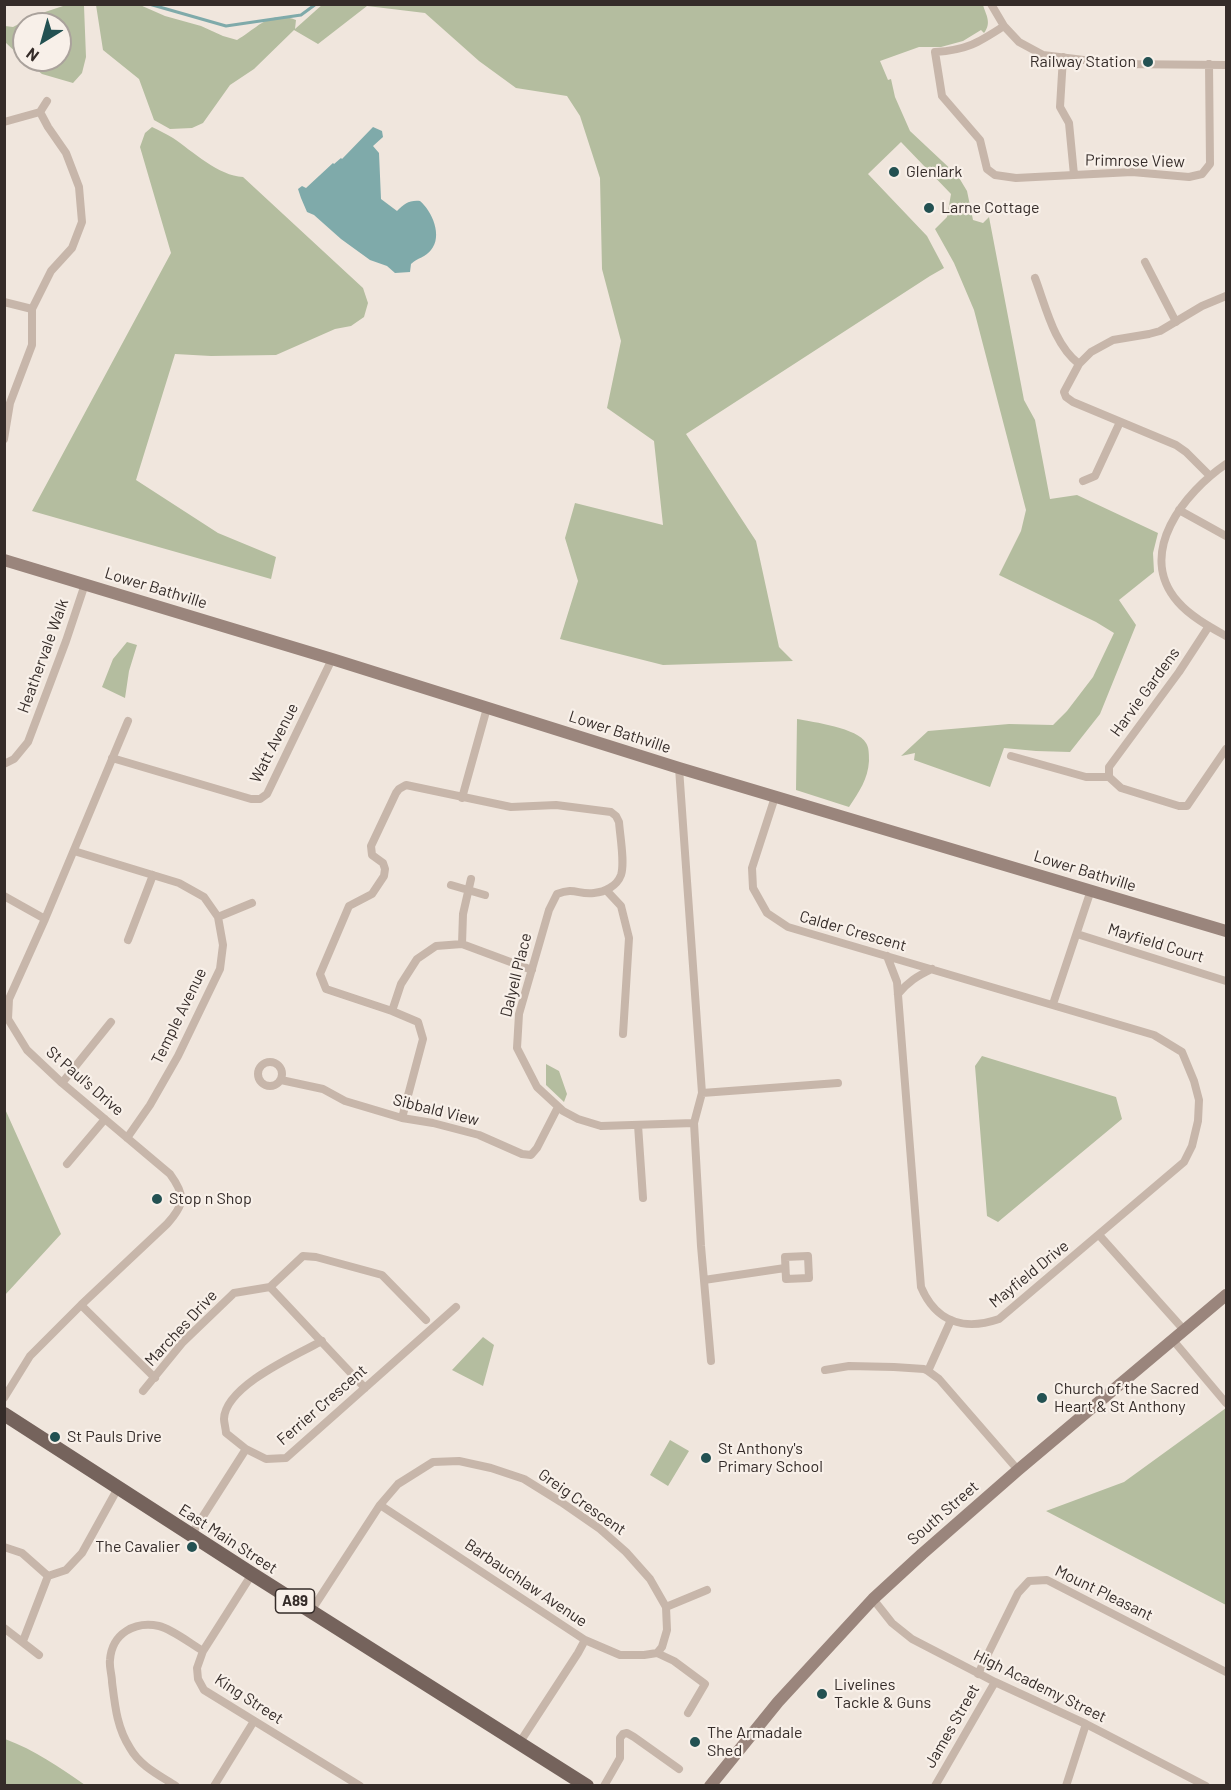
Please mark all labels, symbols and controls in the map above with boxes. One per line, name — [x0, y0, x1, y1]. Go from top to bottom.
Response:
north arrow — [12, 12, 72, 72]
text: N — [22, 44, 42, 66]
place label: Railway Station — [1030, 52, 1136, 72]
marker: Railway Station — [1141, 55, 1155, 69]
street label: Primrose View — [1085, 151, 1185, 171]
place label: Glenlark — [906, 162, 962, 182]
marker: Glenlark — [887, 165, 901, 179]
place label: Larne Cottage — [941, 198, 1040, 218]
marker: Larne Cottage — [922, 201, 936, 215]
street label: Lower Bathville — [102, 563, 210, 613]
street label: Heathervale Walk — [13, 596, 73, 716]
street label: Harvie Gardens — [1106, 644, 1184, 740]
street label: Watt Avenue — [246, 700, 302, 786]
street label: Lower Bathville — [567, 706, 673, 758]
street label: Lower Bathville — [1031, 846, 1139, 896]
street label: Calder Crescent — [797, 907, 909, 955]
street label: Mayfield Court — [1106, 919, 1206, 967]
street label: Dalyell Place — [496, 931, 536, 1019]
street label: Temple Avenue — [147, 965, 211, 1067]
street label: St Paul's Drive — [42, 1042, 128, 1120]
street label: Sibbald View — [391, 1090, 481, 1130]
place label: Stop n Shop — [169, 1189, 252, 1209]
marker: Stop n Shop — [150, 1192, 164, 1206]
street label: Mayfield Drive — [985, 1236, 1073, 1312]
street label: Marches Drive — [141, 1286, 221, 1370]
street label: Ferrier Crescent — [273, 1361, 371, 1449]
place label: Church of the Sacred Heart & St Anthony — [1054, 1379, 1199, 1417]
marker: Church of the Sacred Heart & St Anthony — [1035, 1391, 1049, 1405]
place label: St Pauls Drive — [67, 1427, 162, 1447]
marker: St Pauls Drive — [48, 1430, 62, 1444]
place label: St Anthony's Primary School — [718, 1439, 823, 1477]
marker: St Anthony's Primary School — [699, 1451, 713, 1465]
street label: Greig Crescent — [534, 1465, 630, 1539]
street label: South Street — [904, 1477, 982, 1549]
street label: East Main Street — [175, 1500, 281, 1578]
street label: Barbauchlaw Avenue — [461, 1535, 591, 1631]
place label: The Cavalier — [95, 1537, 180, 1557]
marker: The Cavalier — [185, 1540, 199, 1554]
street label: Mount Pleasant — [1052, 1561, 1156, 1625]
road number: A89 — [276, 1589, 314, 1613]
street label: High Academy Street — [970, 1645, 1110, 1727]
street label: King Street — [211, 1670, 287, 1728]
place label: Livelines Tackle & Guns — [834, 1675, 931, 1713]
street label: James Street — [920, 1681, 984, 1771]
marker: Livelines Tackle & Guns — [815, 1687, 829, 1701]
place label: The Armadale Shed — [707, 1723, 802, 1761]
marker: The Armadale Shed — [688, 1735, 702, 1749]

